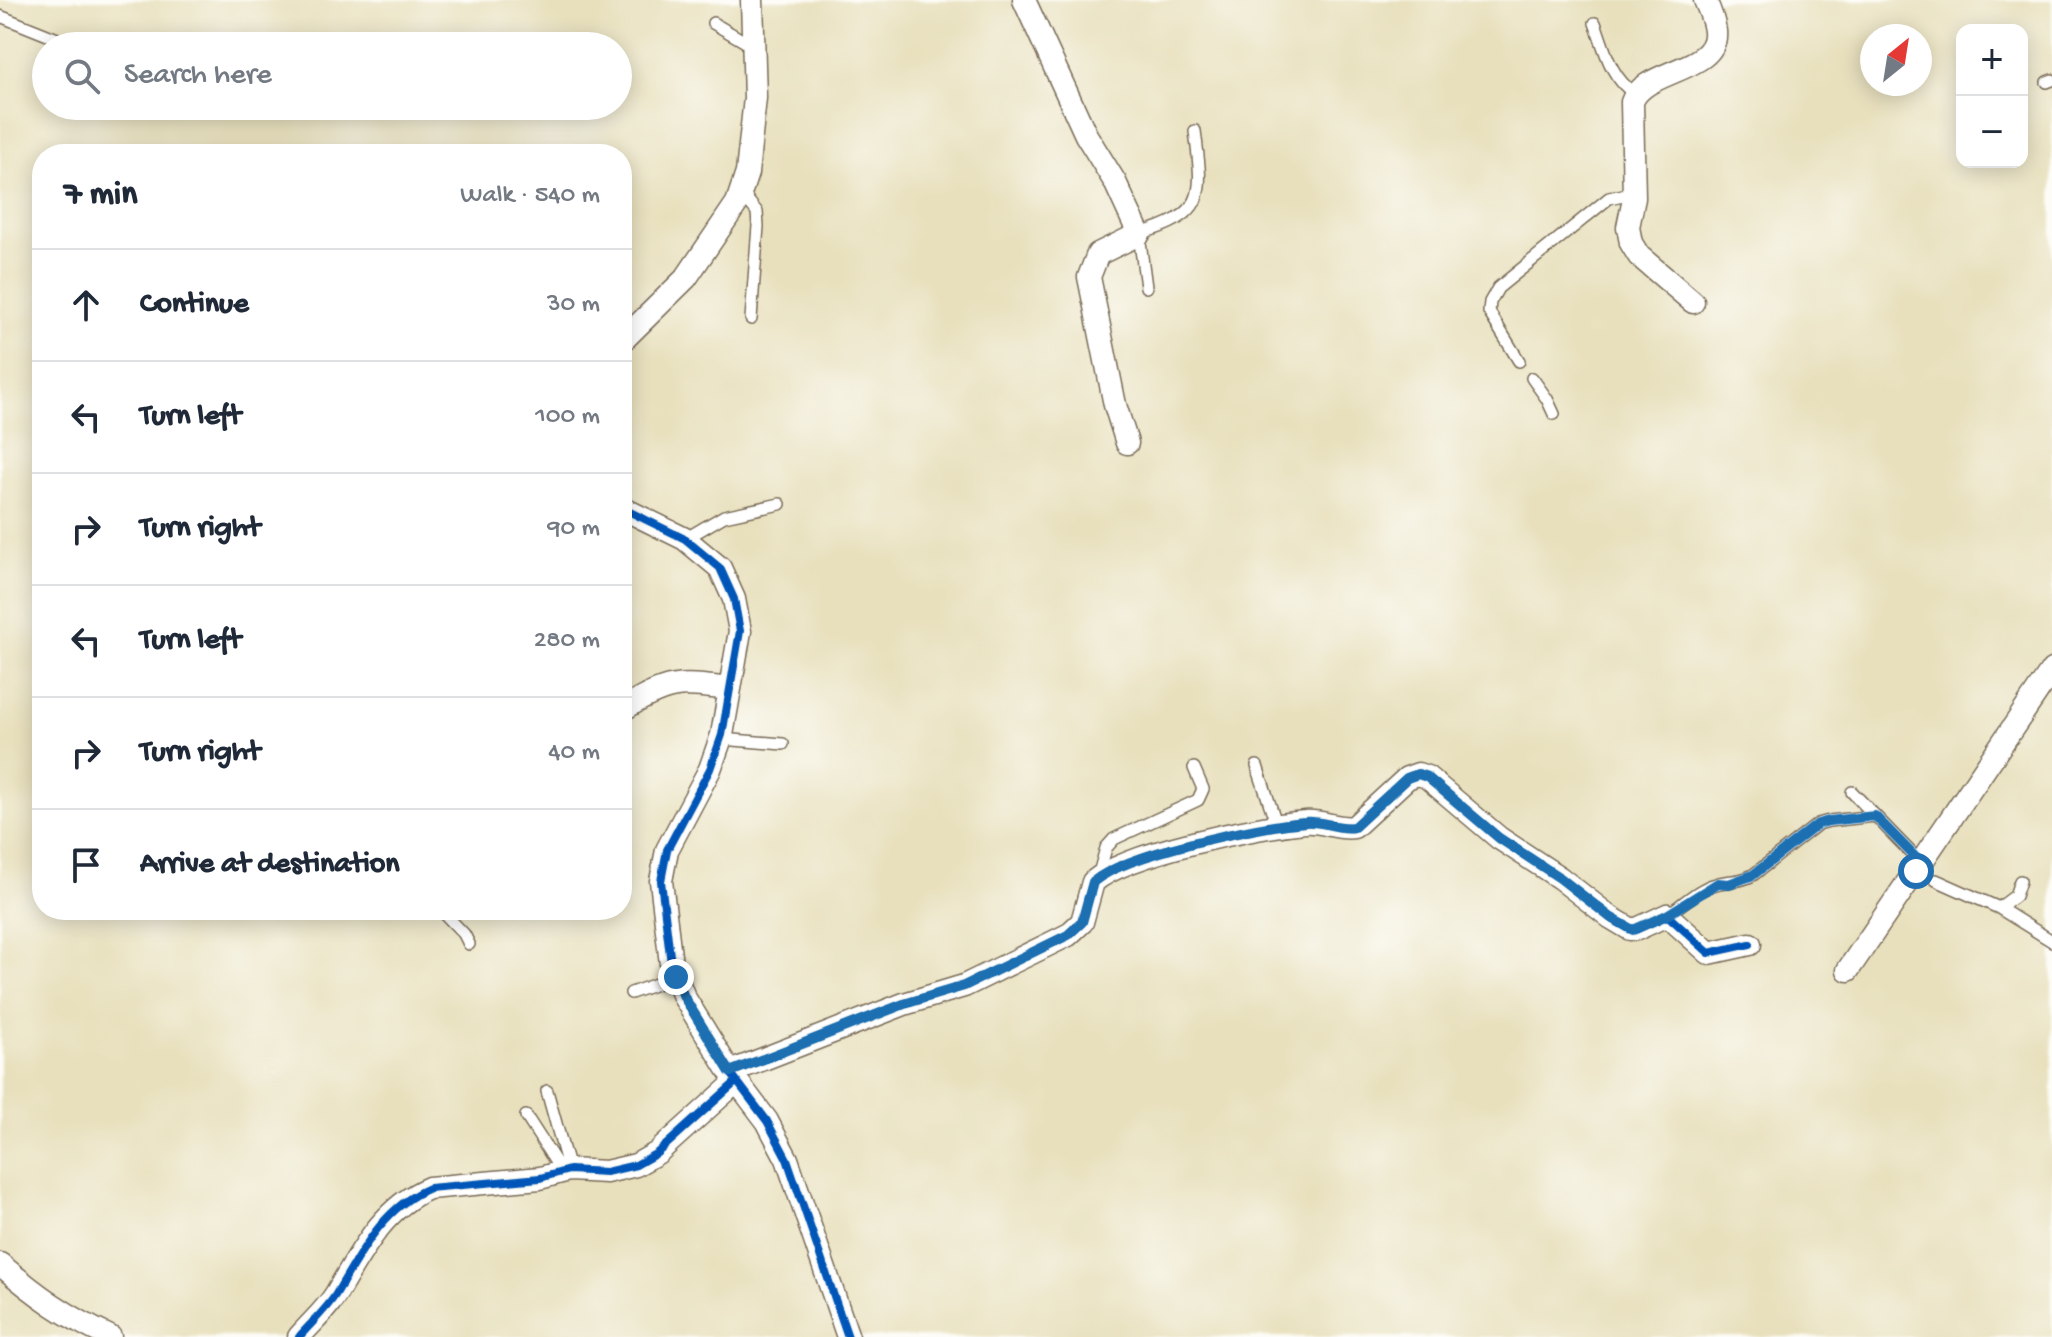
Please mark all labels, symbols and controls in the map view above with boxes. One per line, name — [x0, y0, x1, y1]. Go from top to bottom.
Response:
north arrow — [1860, 24, 1932, 96]
map controls — [1956, 24, 2028, 168]
button: + — [1956, 24, 2028, 96]
search box — [32, 32, 632, 120]
icon: search — [60, 54, 104, 98]
text: Search here — [124, 59, 272, 94]
button: − — [1956, 96, 2028, 168]
text: 7 min — [64, 176, 137, 216]
text: Walk · 540 m — [460, 181, 600, 212]
icon: ahead — [64, 283, 108, 327]
text: Continue — [140, 288, 249, 323]
text: 30 m — [547, 290, 600, 321]
icon: left — [64, 395, 108, 439]
text: Turn left — [140, 400, 241, 435]
text: 100 m — [535, 402, 600, 433]
icon: right — [64, 507, 108, 551]
text: Turn right — [140, 512, 260, 547]
text: 90 m — [548, 514, 600, 545]
icon: left — [64, 619, 108, 663]
text: Turn left — [140, 624, 241, 659]
text: 280 m — [534, 626, 600, 657]
icon: right — [64, 731, 108, 775]
text: Turn right — [140, 736, 260, 771]
text: 40 m — [548, 738, 600, 769]
icon: arrive — [64, 843, 108, 887]
text: Arrive at destination — [140, 848, 400, 883]
route start — [1898, 853, 1934, 889]
route end — [658, 959, 694, 995]

